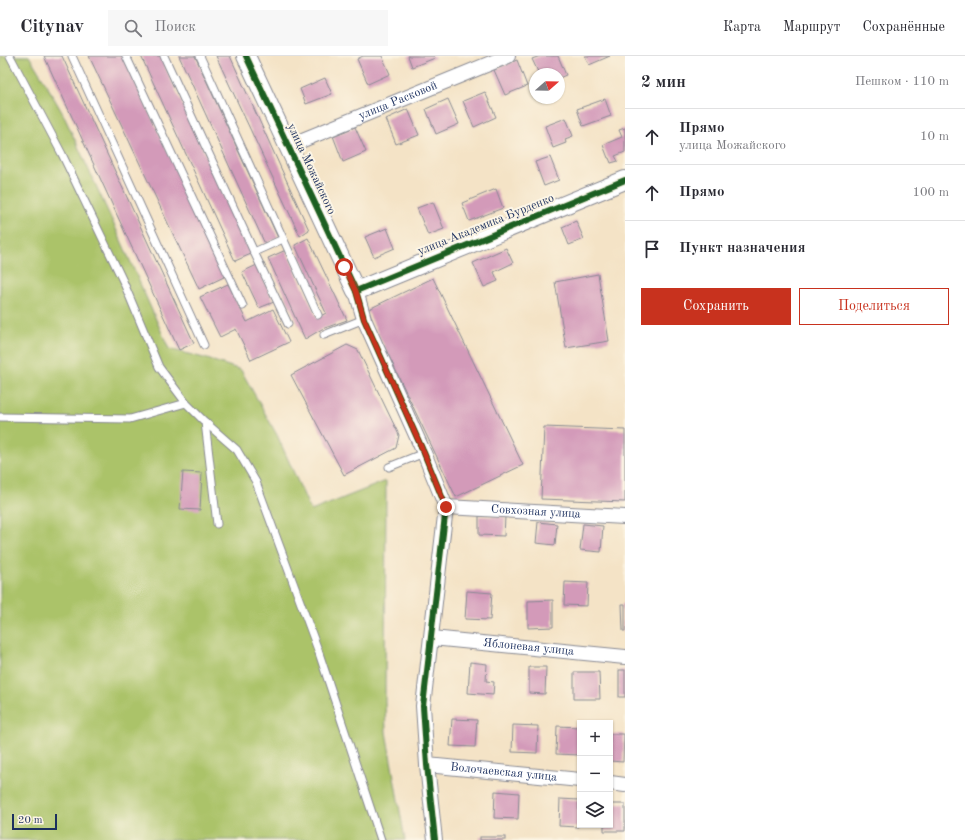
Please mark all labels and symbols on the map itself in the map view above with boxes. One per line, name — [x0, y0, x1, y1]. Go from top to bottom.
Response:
north arrow — [529, 68, 565, 104]
street label: улица Расковой — [357, 80, 439, 122]
street label: улица Можайского — [285, 122, 337, 216]
street label: улица Академика Бурденко — [416, 192, 556, 258]
route start — [335, 258, 353, 276]
route end — [437, 498, 455, 516]
street label: Совхозная улица — [491, 504, 581, 521]
street label: Яблоневая улица — [483, 637, 575, 658]
street label: Волочаевская улица — [450, 761, 558, 784]
scale bar — [12, 812, 57, 831]

